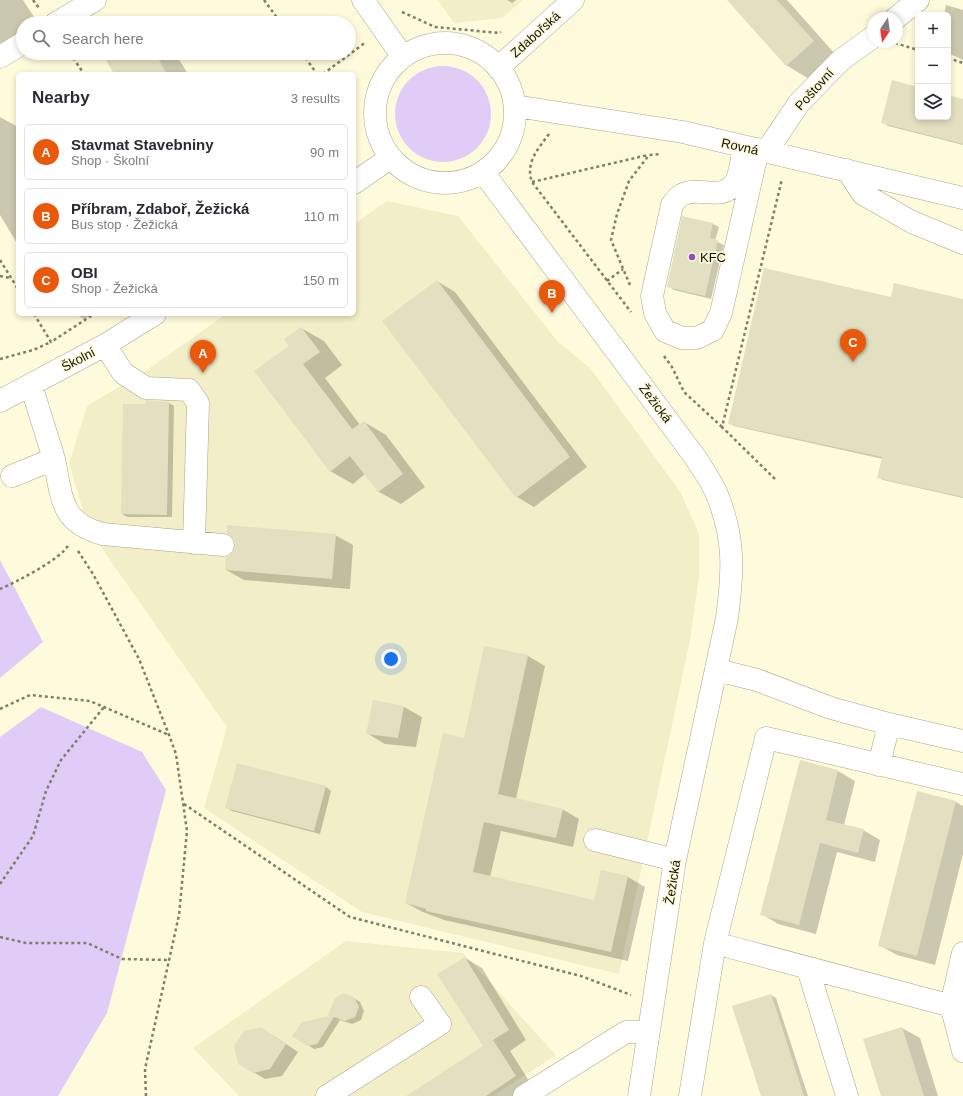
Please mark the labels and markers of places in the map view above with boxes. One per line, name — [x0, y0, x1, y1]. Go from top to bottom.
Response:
place label: KFC — [700, 250, 726, 265]
marker: KFC — [687, 252, 697, 262]
pin: B — [539, 280, 565, 313]
pin: C — [840, 329, 866, 362]
pin: A — [190, 340, 216, 373]

